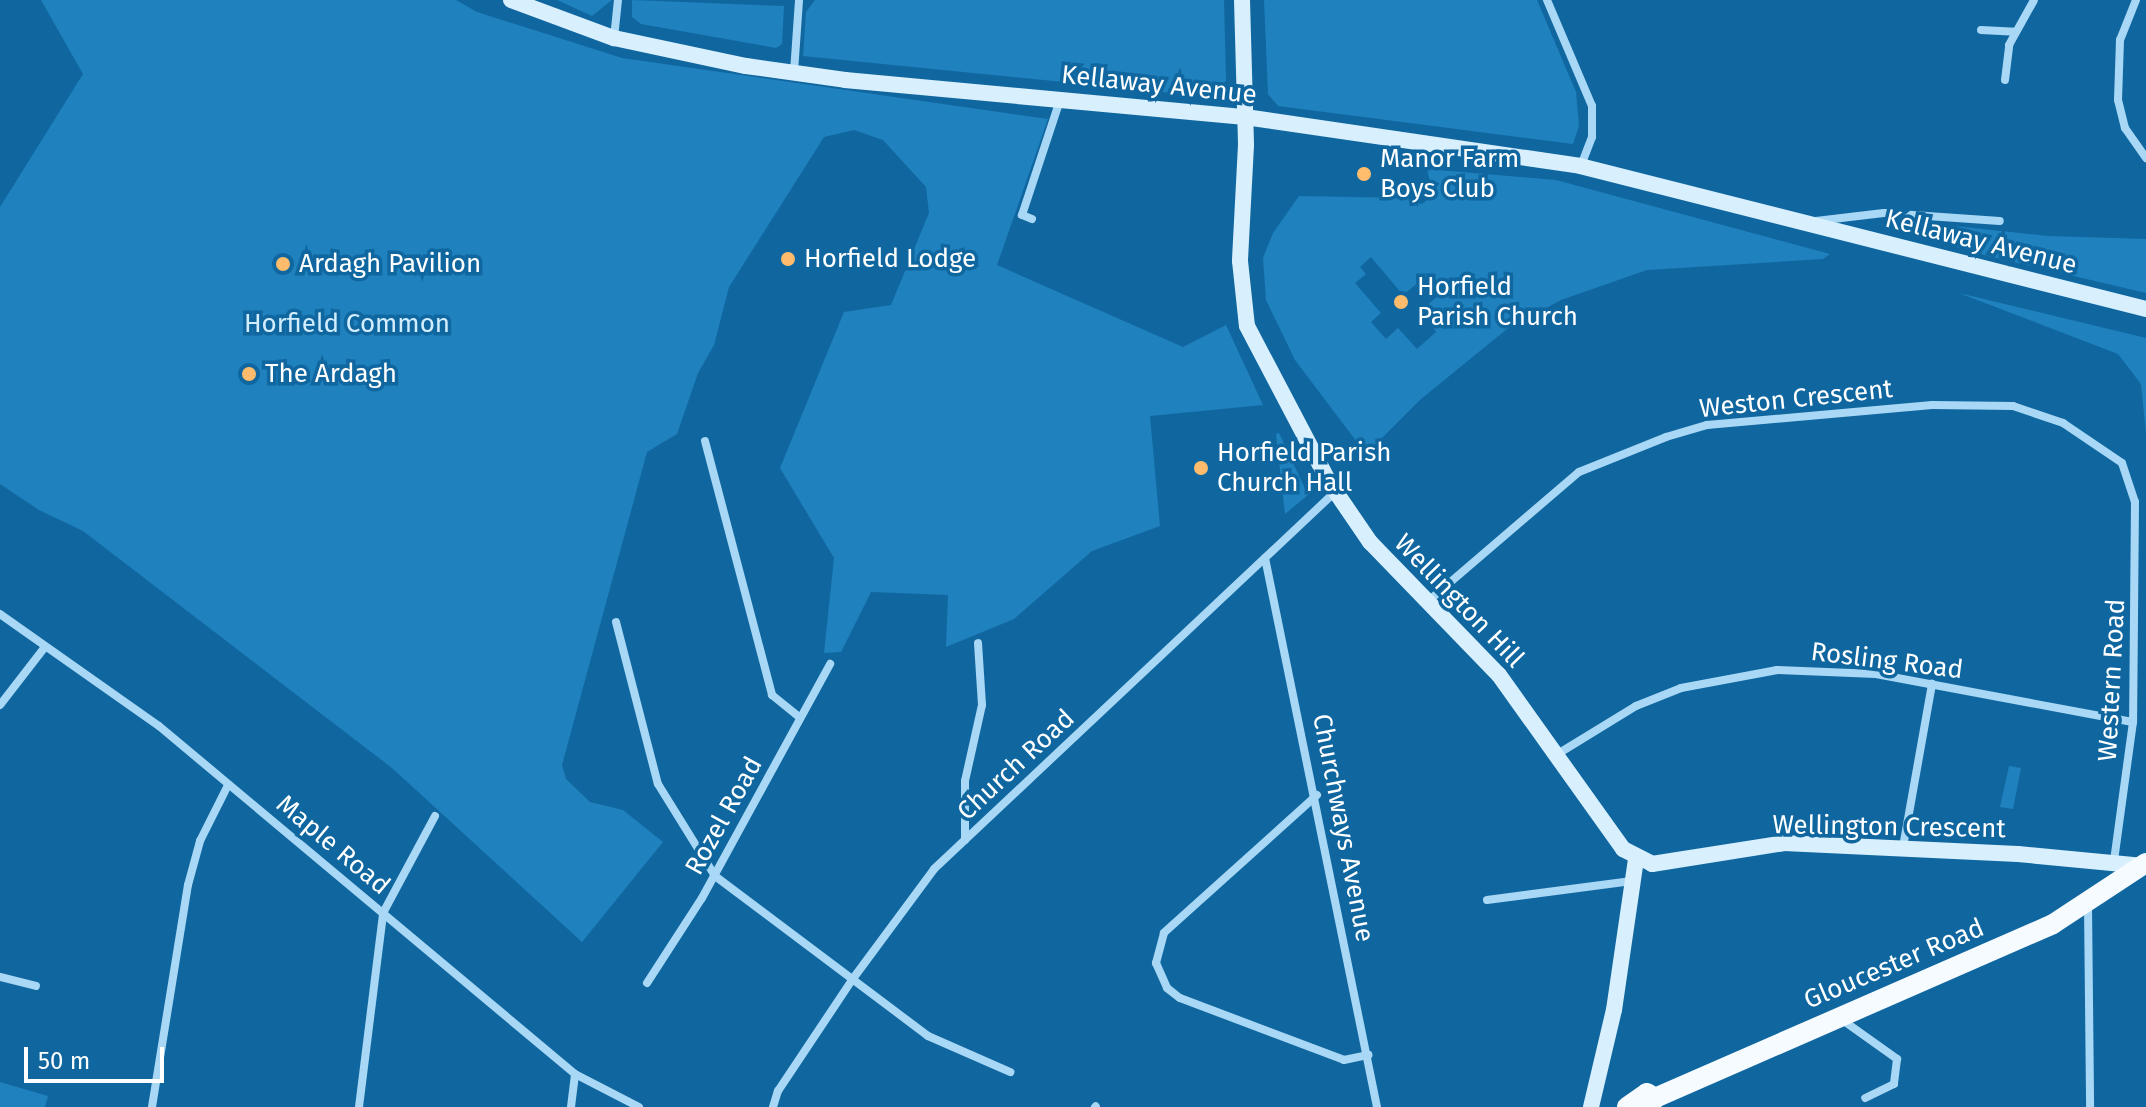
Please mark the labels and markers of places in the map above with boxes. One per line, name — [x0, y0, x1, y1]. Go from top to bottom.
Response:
place label: Manor Farm Boys Club — [1380, 143, 1519, 204]
marker: Manor Farm Boys Club — [1355, 165, 1373, 183]
place label: Horfield Lodge — [804, 243, 976, 275]
place label: Ardagh Pavilion — [299, 248, 481, 280]
marker: Horfield Lodge — [779, 250, 797, 268]
marker: Ardagh Pavilion — [274, 255, 292, 273]
place label: Horfield Parish Church — [1417, 271, 1578, 332]
marker: Horfield Parish Church — [1392, 293, 1410, 311]
place label: The Ardagh — [265, 358, 397, 390]
marker: The Ardagh — [240, 365, 258, 383]
place label: Horfield Parish Church Hall — [1217, 437, 1392, 498]
marker: Horfield Parish Church Hall — [1192, 459, 1210, 477]

